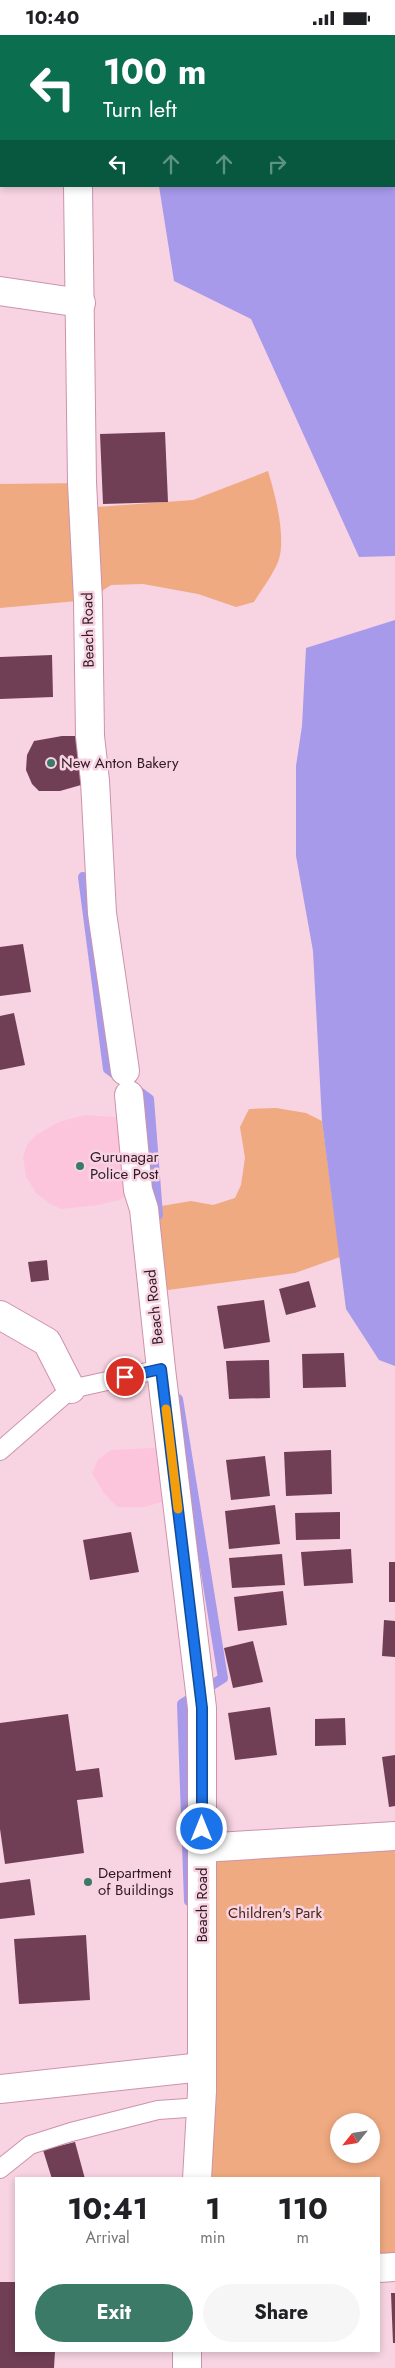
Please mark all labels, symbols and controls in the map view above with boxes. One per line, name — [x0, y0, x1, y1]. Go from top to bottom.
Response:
text: 10:40 — [25, 4, 79, 31]
text: 100 m — [103, 47, 206, 97]
icon: left — [20, 55, 85, 120]
text: Turn left — [103, 93, 177, 125]
icon: left — [104, 150, 132, 178]
icon: ahead — [157, 150, 185, 178]
icon: ahead — [210, 150, 238, 178]
icon: right — [263, 150, 291, 178]
street label: Beach Road — [76, 592, 100, 668]
place label: New Anton Bakery — [61, 752, 179, 774]
marker: New Anton Bakery — [45, 757, 57, 769]
place label: Gurunagar Police Post — [90, 1146, 159, 1185]
marker: Gurunagar Police Post — [74, 1160, 86, 1172]
street label: Beach Road — [139, 1268, 169, 1346]
pin — [104, 1356, 146, 1398]
icon: arrive — [111, 1363, 139, 1391]
position arrow — [175, 1802, 227, 1854]
place label: Department of Buildings — [98, 1862, 174, 1901]
street label: Beach Road — [191, 1867, 213, 1943]
marker: Department of Buildings — [82, 1876, 94, 1888]
park label: Children's Park — [228, 1902, 322, 1924]
north arrow — [330, 2113, 380, 2163]
map controls — [330, 2113, 380, 2163]
text: 10:41 — [67, 2187, 148, 2230]
text: 1 — [205, 2187, 220, 2230]
text: 110 — [277, 2187, 328, 2230]
text: Arrival — [86, 2226, 130, 2249]
text: min — [200, 2226, 225, 2249]
text: m — [296, 2226, 309, 2249]
button: Exit — [35, 2284, 193, 2342]
button: Share — [203, 2284, 360, 2342]

